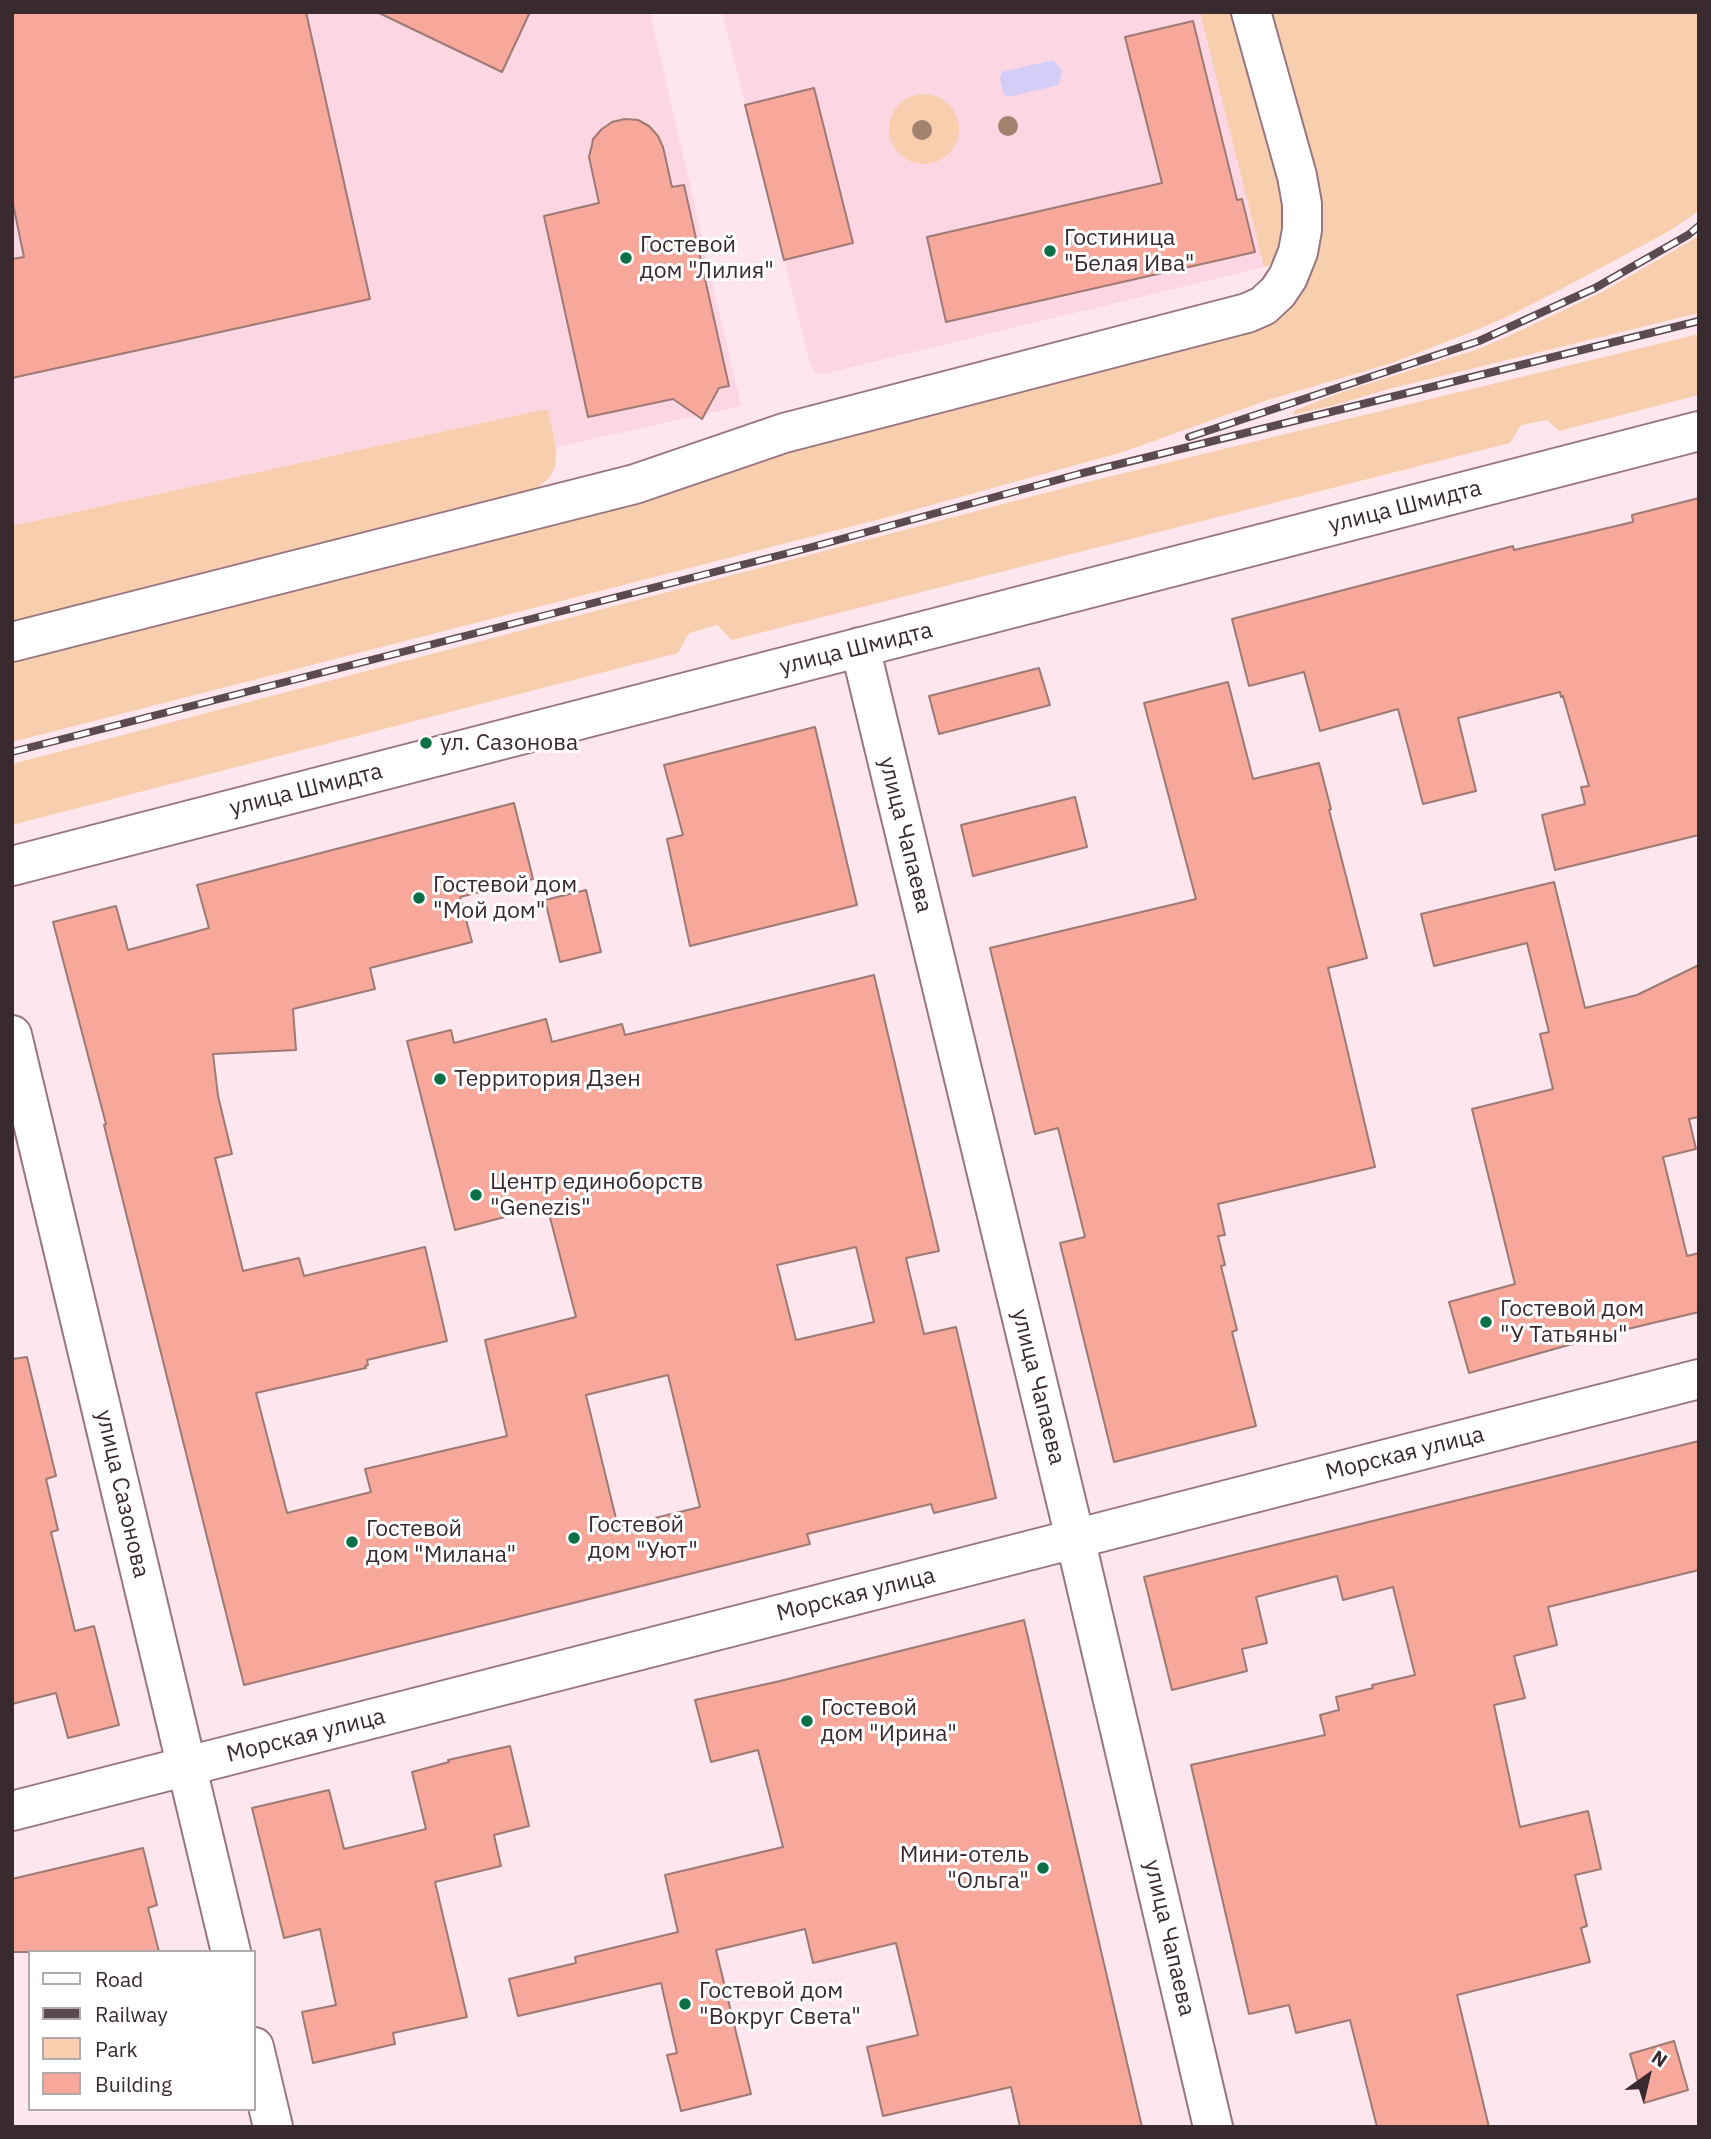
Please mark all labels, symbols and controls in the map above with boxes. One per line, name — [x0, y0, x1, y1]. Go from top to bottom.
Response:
place label: Гостиница "Белая Ива" — [1064, 224, 1194, 278]
place label: Гостевой дом "Лилия" — [640, 231, 774, 285]
marker: Гостиница "Белая Ива" — [1042, 243, 1058, 259]
marker: Гостевой дом "Лилия" — [618, 250, 634, 266]
street label: улица Шмидта — [1326, 475, 1484, 539]
street label: улица Шмидта — [777, 617, 935, 681]
place label: ул. Сазонова — [440, 729, 578, 757]
marker: ул. Сазонова — [418, 735, 434, 751]
street label: улица Чапаева — [872, 754, 938, 916]
street label: улица Шмидта — [227, 758, 385, 822]
place label: Гостевой дом "Мой дом" — [433, 871, 577, 925]
marker: Гостевой дом "Мой дом" — [411, 890, 427, 906]
place label: Территория Дзен — [454, 1065, 641, 1093]
marker: Территория Дзен — [432, 1071, 448, 1087]
place label: Центр единоборств "Genezis" — [490, 1168, 703, 1222]
marker: Центр единоборств "Genezis" — [468, 1187, 484, 1203]
place label: Гостевой дом "У Татьяны" — [1500, 1295, 1644, 1349]
street label: улица Чапаева — [1005, 1306, 1071, 1468]
marker: Гостевой дом "У Татьяны" — [1478, 1314, 1494, 1330]
street label: улица Сазонова — [89, 1407, 155, 1581]
street label: Морская улица — [1323, 1421, 1487, 1487]
place label: Гостевой дом "Уют" — [588, 1511, 698, 1565]
place label: Гостевой дом "Милана" — [366, 1515, 516, 1569]
marker: Гостевой дом "Уют" — [566, 1530, 582, 1546]
marker: Гостевой дом "Милана" — [344, 1534, 360, 1550]
street label: Морская улица — [774, 1562, 938, 1628]
place label: Гостевой дом "Ирина" — [821, 1694, 957, 1748]
street label: Морская улица — [224, 1703, 388, 1769]
marker: Гостевой дом "Ирина" — [799, 1713, 815, 1729]
place label: Мини-отель "Ольга" — [900, 1841, 1029, 1895]
street label: улица Чапаева — [1138, 1857, 1200, 2019]
marker: Мини-отель "Ольга" — [1035, 1860, 1051, 1876]
legend — [28, 1950, 256, 2111]
text: Road — [95, 1965, 143, 1993]
place label: Гостевой дом "Вокруг Света" — [699, 1977, 861, 2031]
marker: Гостевой дом "Вокруг Света" — [677, 1996, 693, 2012]
text: Railway — [95, 2000, 168, 2028]
text: Park — [95, 2035, 138, 2063]
north arrow — [1613, 2041, 1683, 2111]
text: N — [1647, 2045, 1672, 2072]
text: Building — [95, 2070, 172, 2098]

